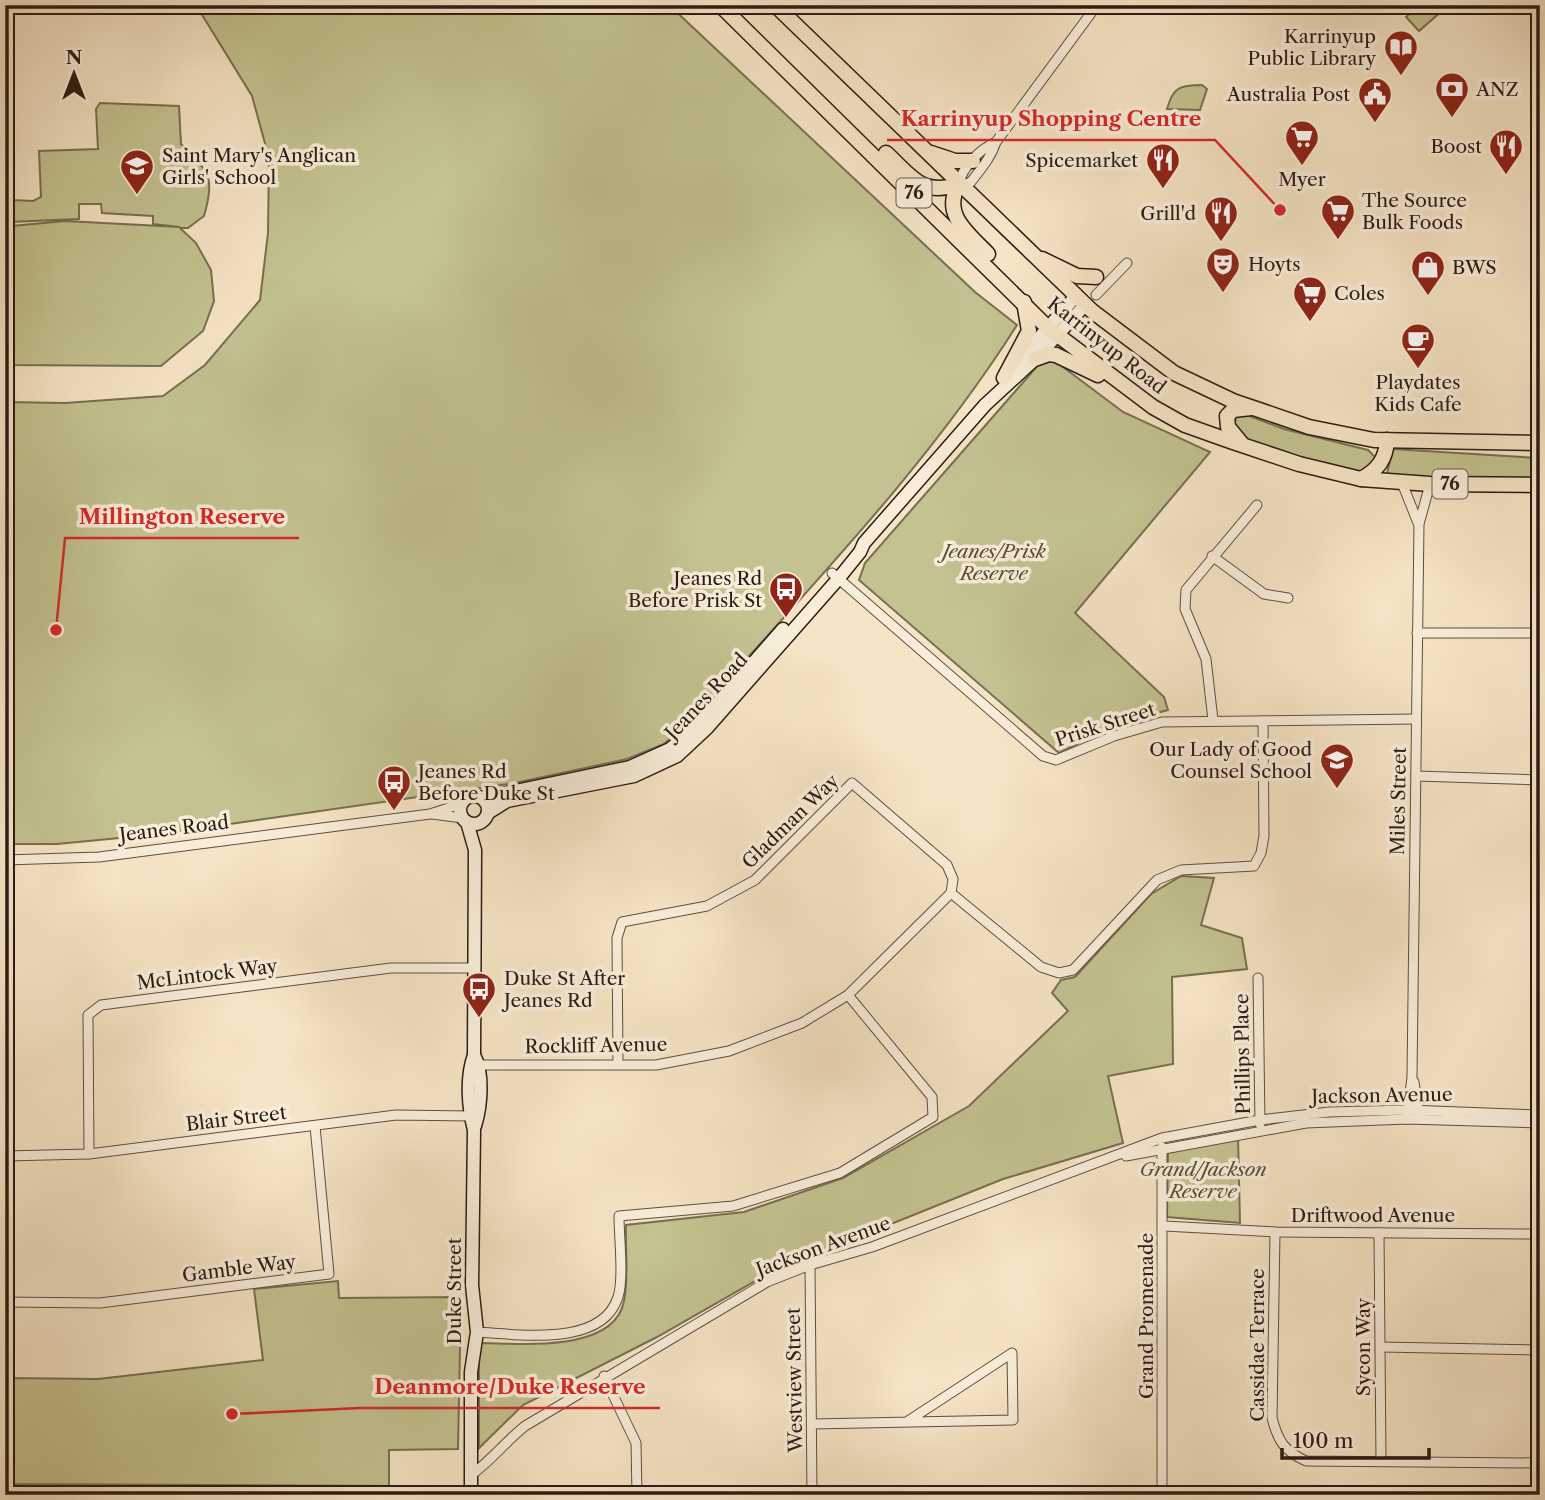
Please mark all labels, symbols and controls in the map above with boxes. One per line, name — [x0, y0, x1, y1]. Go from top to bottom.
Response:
place label: Karrinyup Public Library — [1248, 25, 1376, 70]
library icon: Karrinyup Public Library — [1382, 28, 1420, 77]
north arrow — [38, 38, 108, 108]
text: N — [66, 46, 82, 69]
bank icon: ANZ — [1433, 70, 1471, 119]
public building icon: Australia Post — [1356, 75, 1394, 124]
place label: ANZ — [1475, 78, 1519, 101]
place label: Australia Post — [1226, 83, 1350, 106]
callout: Karrinyup Shopping Centre — [887, 98, 1215, 140]
text: Karrinyup Shopping Centre — [901, 106, 1201, 131]
supermarket icon: Myer — [1283, 118, 1321, 167]
restaurant icon: Boost — [1487, 127, 1525, 176]
place label: Boost — [1431, 135, 1482, 158]
restaurant icon: Spicemarket — [1144, 141, 1182, 190]
place label: Saint Mary's Anglican Girls' School — [162, 144, 356, 189]
school or university icon: Saint Mary's Anglican Girls' School — [118, 147, 156, 196]
place label: Spicemarket — [1025, 149, 1138, 172]
place label: Myer — [1278, 168, 1326, 191]
road number: 76 — [897, 178, 932, 208]
place label: The Source Bulk Foods — [1362, 189, 1467, 234]
supermarket icon: The Source Bulk Foods — [1319, 192, 1357, 241]
restaurant icon: Grill'd — [1202, 194, 1240, 243]
place label: Grill'd — [1140, 202, 1196, 225]
theatre icon: Hoyts — [1204, 245, 1242, 294]
shop icon: BWS — [1409, 248, 1447, 297]
place label: Hoyts — [1248, 253, 1301, 276]
place label: BWS — [1452, 256, 1497, 279]
supermarket icon: Coles — [1291, 274, 1329, 323]
place label: Coles — [1334, 282, 1385, 305]
street label: Karrinyup Road — [1043, 292, 1171, 399]
cafe icon: Playdates Kids Cafe — [1399, 321, 1437, 370]
place label: Playdates Kids Cafe — [1374, 371, 1462, 416]
road number: 76 — [1432, 470, 1468, 498]
callout: Millington Reserve — [65, 496, 299, 538]
text: Millington Reserve — [79, 504, 285, 529]
park label: Jeanes/Prisk Reserve — [937, 540, 1046, 585]
place label: Jeanes Rd Before Prisk St — [628, 567, 762, 612]
bus stop icon: Jeanes Rd Before Prisk St — [767, 570, 805, 619]
street label: Jeanes Road — [658, 648, 753, 747]
street label: Prisk Street — [1052, 697, 1158, 752]
place label: Our Lady of Good Counsel School — [1149, 738, 1312, 783]
school or university icon: Our Lady of Good Counsel School — [1318, 741, 1356, 790]
street label: Miles Street — [1386, 746, 1411, 855]
place label: Jeanes Rd Before Duke St — [415, 760, 555, 805]
bus stop icon: Jeanes Rd Before Duke St — [375, 763, 413, 812]
street label: Gladman Way — [737, 769, 844, 873]
street label: Jeanes Road — [115, 810, 230, 847]
street label: McLintock Way — [136, 954, 279, 995]
place label: Duke St After Jeanes Rd — [501, 967, 625, 1012]
bus stop icon: Duke St After Jeanes Rd — [460, 970, 498, 1019]
street label: Phillips Place — [1230, 993, 1255, 1115]
street label: Rockliff Avenue — [524, 1033, 668, 1058]
street label: Jackson Avenue — [1308, 1083, 1453, 1108]
street label: Blair Street — [184, 1101, 288, 1136]
park label: Grand/Jackson Reserve — [1139, 1158, 1267, 1203]
street label: Driftwood Avenue — [1291, 1204, 1455, 1227]
street label: Jackson Avenue — [750, 1212, 893, 1282]
street label: Grand Promenade — [1135, 1233, 1158, 1399]
street label: Duke Street — [443, 1237, 466, 1344]
street label: Gamble Way — [181, 1250, 298, 1287]
street label: Cassidae Terrace — [1246, 1268, 1269, 1422]
street label: Sycon Way — [1352, 1297, 1375, 1396]
street label: Westview Street — [782, 1307, 807, 1454]
callout: Deanmore/Duke Reserve — [360, 1366, 660, 1408]
text: Deanmore/Duke Reserve — [374, 1374, 646, 1399]
scale bar — [1282, 1416, 1430, 1460]
text: 100 m — [1293, 1428, 1354, 1453]

